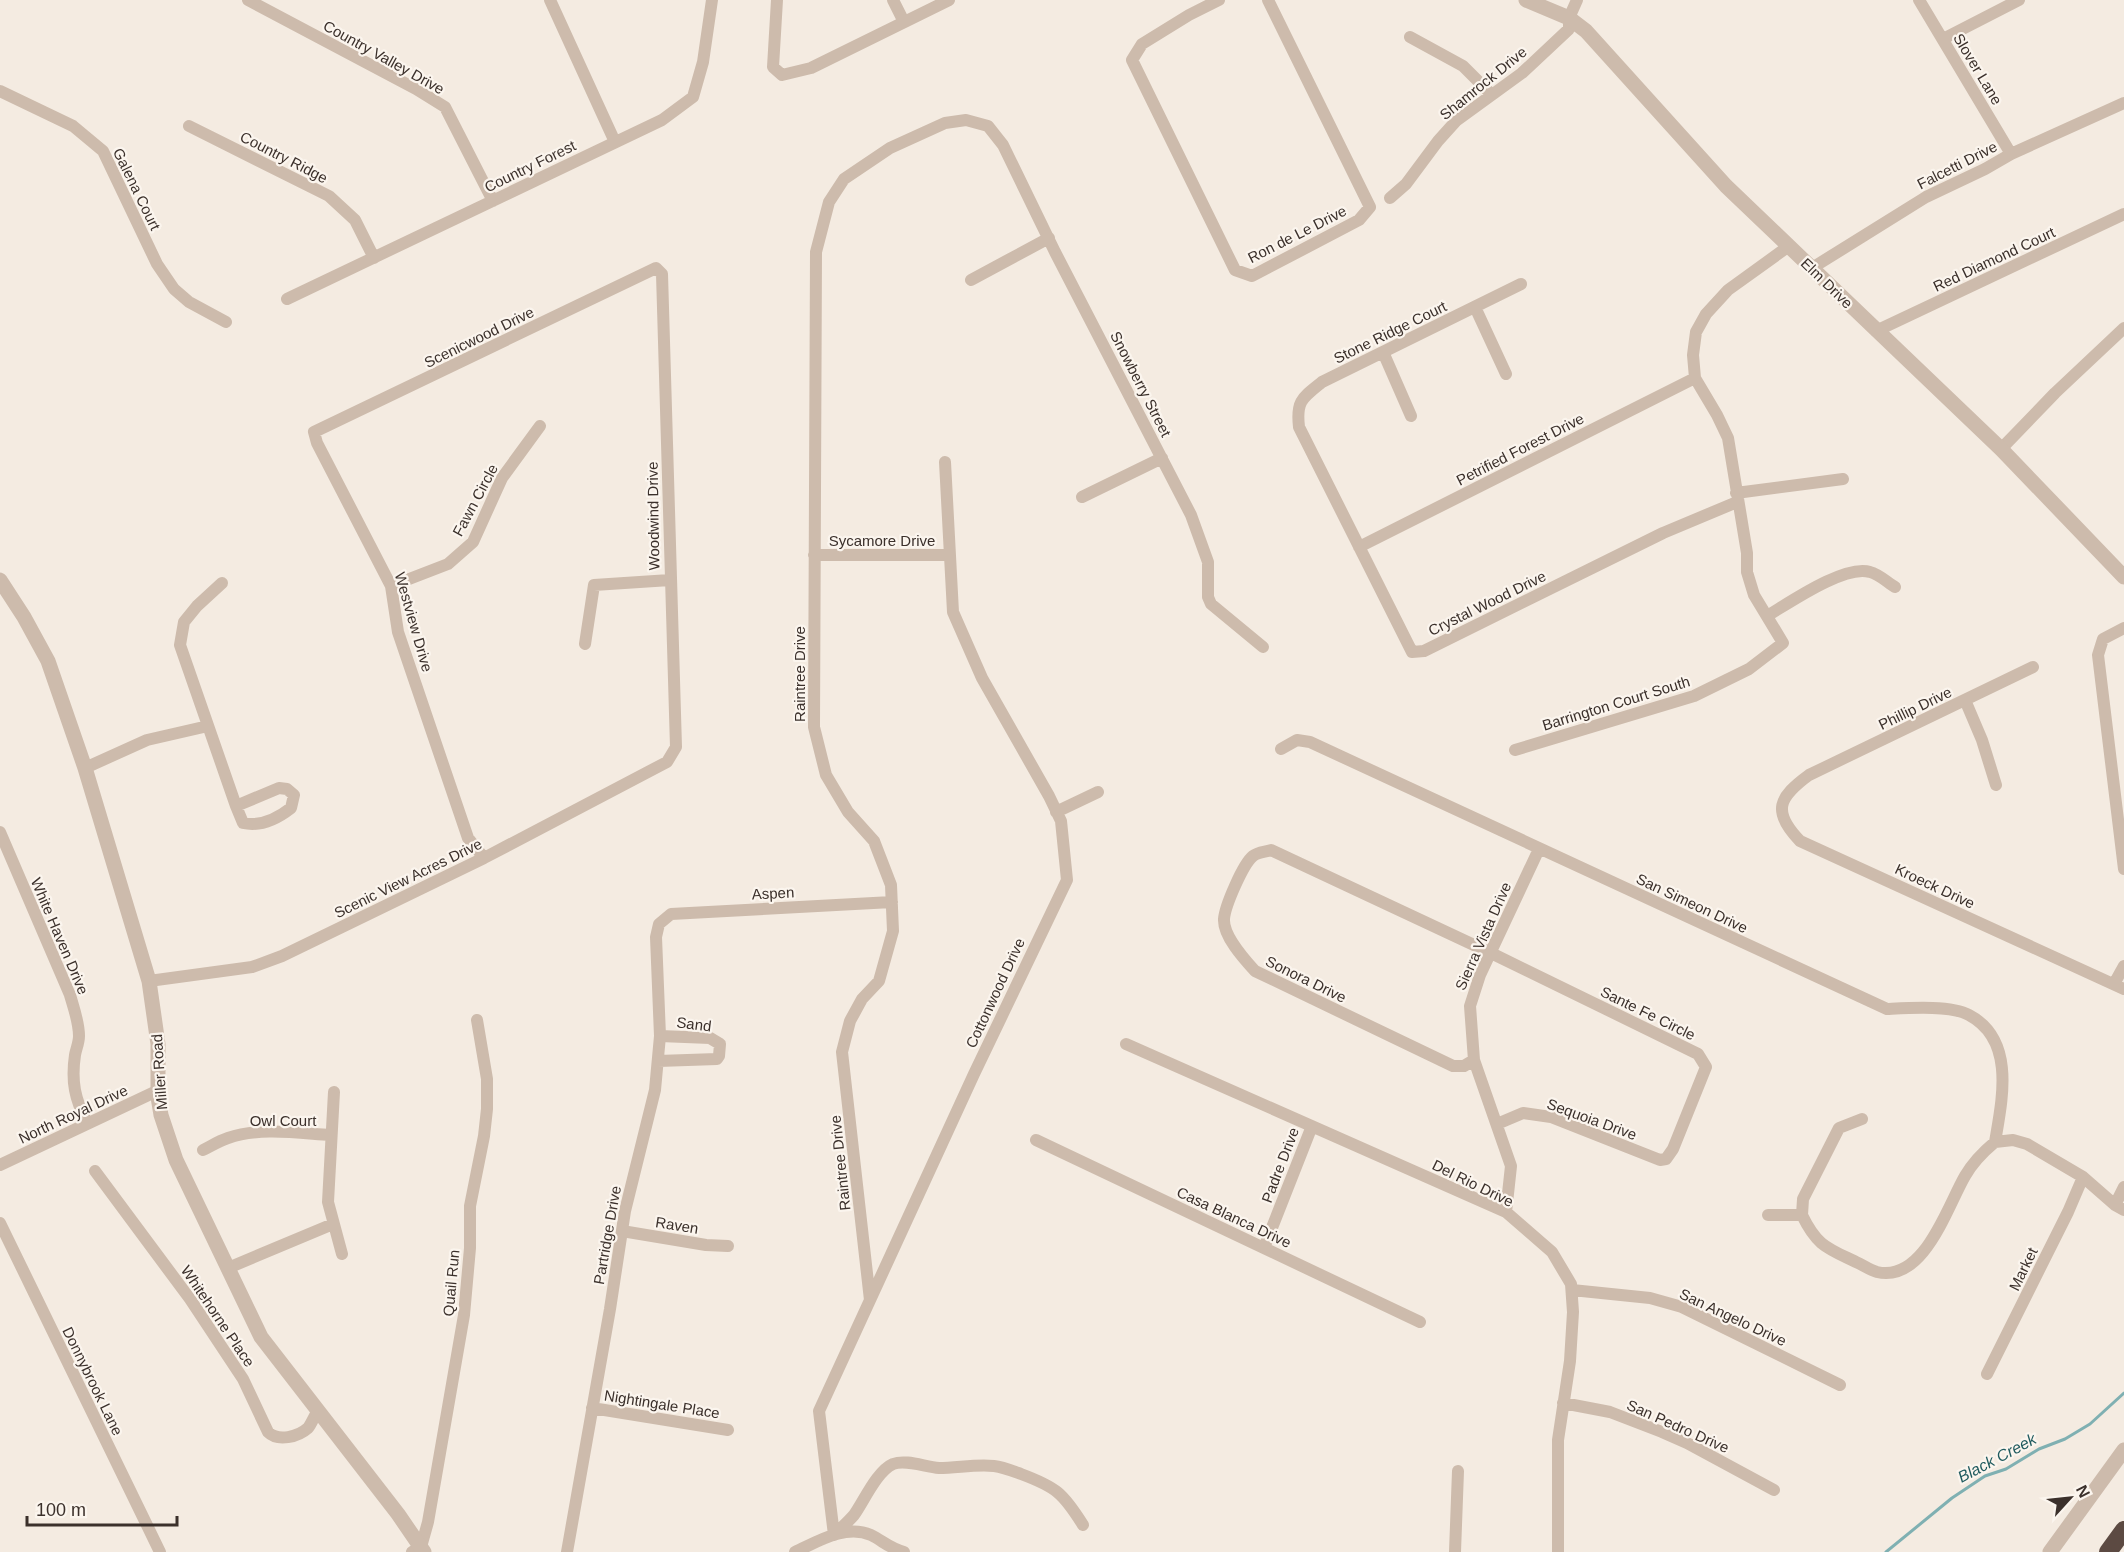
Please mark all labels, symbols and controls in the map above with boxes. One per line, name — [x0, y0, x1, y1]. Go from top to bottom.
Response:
street label: Country Valley Drive — [321, 17, 447, 97]
street label: Slover Lane — [1950, 30, 2006, 108]
street label: Shamrock Drive — [1436, 43, 1530, 123]
street label: Country Ridge — [237, 128, 331, 186]
street label: Country Forest — [482, 136, 579, 195]
street label: Falcetti Drive — [1914, 138, 2000, 192]
street label: Galena Court — [110, 145, 165, 234]
street label: Ron de Le Drive — [1245, 202, 1349, 266]
street label: Red Diamond Court — [1930, 223, 2058, 295]
street label: Elm Drive — [1798, 254, 1856, 312]
street label: Stone Ridge Court — [1331, 297, 1450, 367]
street label: Scenicwood Drive — [421, 303, 537, 371]
street label: Snowberry Street — [1107, 329, 1175, 440]
street label: Petrified Forest Drive — [1453, 409, 1587, 489]
street label: Fawn Circle — [449, 461, 501, 539]
street label: Woodwind Drive — [644, 461, 662, 571]
street label: Sycamore Drive — [829, 532, 935, 549]
street label: Crystal Wood Drive — [1425, 567, 1549, 639]
street label: Westview Drive — [392, 570, 436, 674]
street label: Raintree Drive — [791, 626, 808, 722]
street label: Barrington Court South — [1540, 672, 1692, 734]
street label: Phillip Drive — [1876, 683, 1954, 733]
street label: Scenic View Acres Drive — [331, 835, 485, 921]
street label: Kroeck Drive — [1893, 860, 1977, 912]
street label: San Simeon Drive — [1634, 870, 1750, 936]
street label: White Haven Drive — [28, 875, 92, 997]
street label: Sierra Vista Drive — [1452, 879, 1514, 993]
street label: Aspen — [751, 883, 795, 903]
street label: Cottonwood Drive — [962, 935, 1028, 1051]
street label: Sonora Drive — [1263, 952, 1349, 1006]
street label: Sante Fe Circle — [1598, 983, 1698, 1043]
street label: Sand — [676, 1013, 712, 1035]
street label: Miller Road — [148, 1034, 170, 1110]
street label: North Royal Drive — [16, 1081, 130, 1147]
street label: Sequoia Drive — [1545, 1095, 1639, 1143]
street label: Owl Court — [250, 1112, 317, 1129]
street label: Raintree Drive — [827, 1114, 853, 1212]
street label: Padre Drive — [1258, 1125, 1302, 1205]
street label: Del Rio Drive — [1430, 1156, 1516, 1210]
street label: Casa Blanca Drive — [1174, 1183, 1294, 1251]
street label: Partridge Drive — [590, 1184, 624, 1286]
street label: Raven — [654, 1213, 700, 1237]
street label: Market — [2005, 1244, 2041, 1293]
street label: Quail Run — [440, 1249, 462, 1317]
street label: Whitehorne Place — [178, 1262, 258, 1370]
street label: San Angelo Drive — [1677, 1285, 1789, 1349]
street label: Donnybrook Lane — [59, 1324, 127, 1438]
street label: Nightingale Place — [603, 1386, 721, 1422]
street label: San Pedro Drive — [1624, 1396, 1732, 1456]
water label: Black Creek — [1955, 1430, 2040, 1486]
north arrow — [2040, 1468, 2100, 1528]
text: N — [2073, 1482, 2093, 1500]
scale bar — [27, 1489, 177, 1527]
text: 100 m — [36, 1500, 86, 1520]

